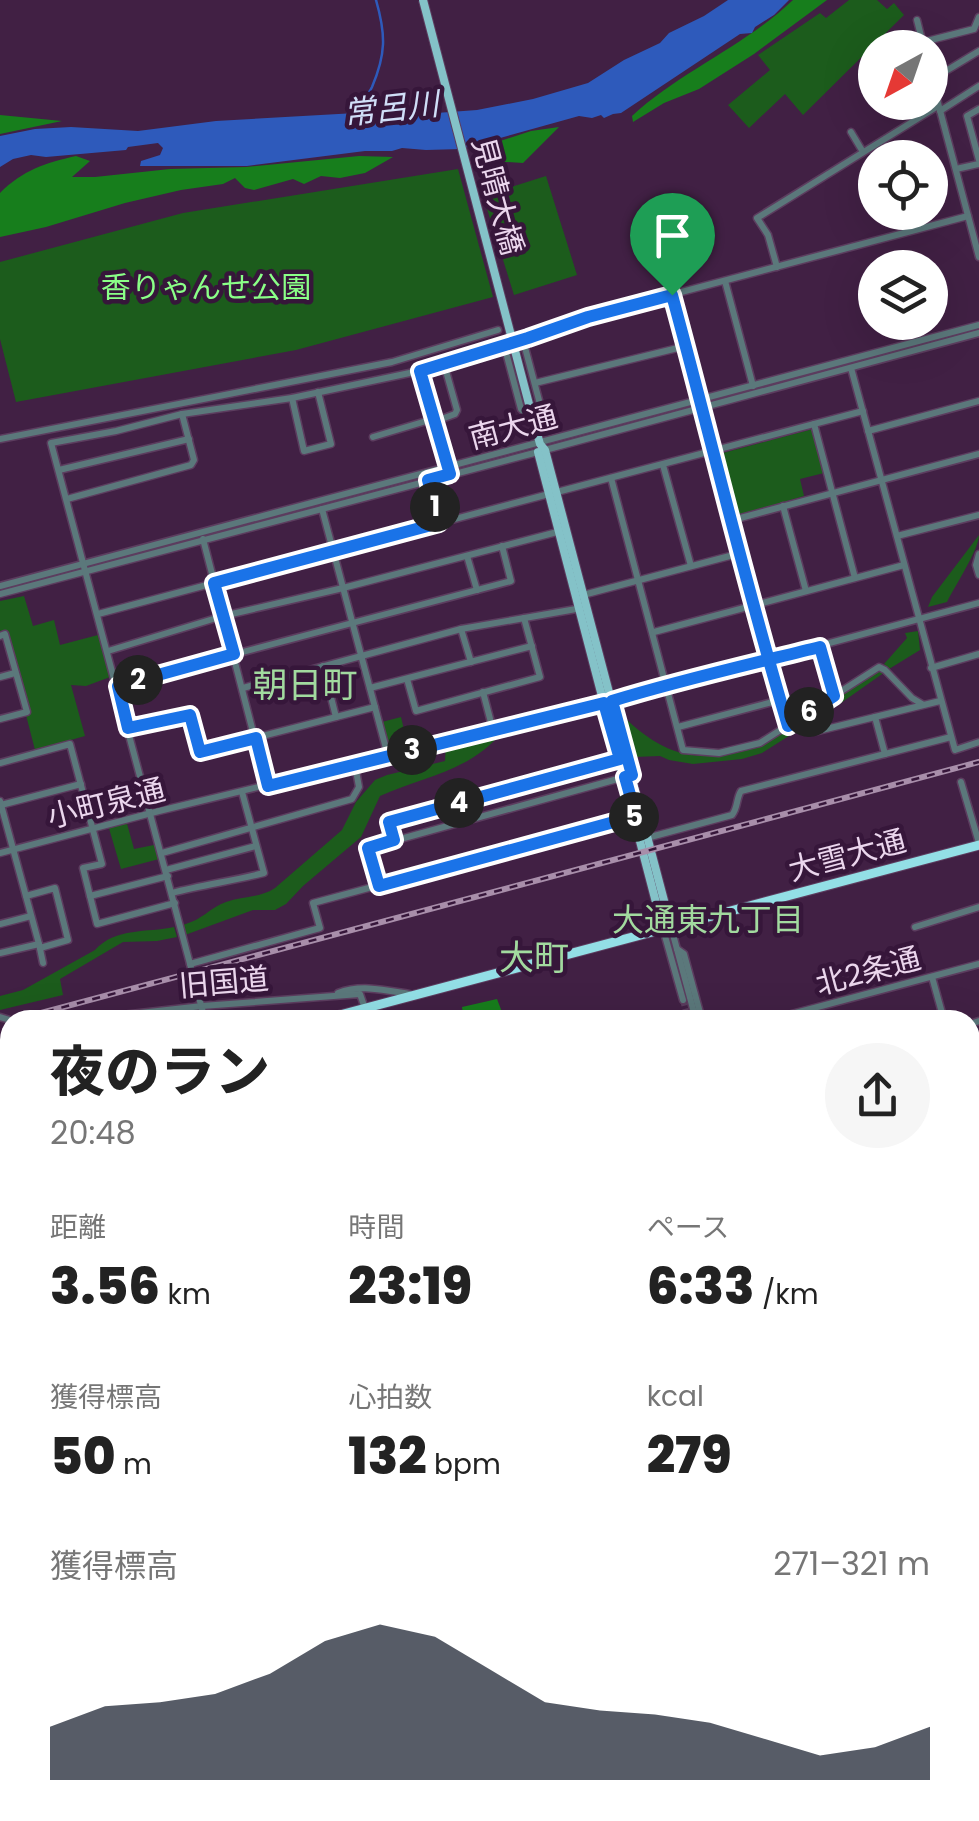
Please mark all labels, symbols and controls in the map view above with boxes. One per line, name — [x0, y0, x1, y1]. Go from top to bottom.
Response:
north arrow — [858, 30, 948, 120]
map controls — [858, 30, 948, 340]
water label: 常呂川 — [341, 80, 444, 135]
street label: 見晴大橋 — [462, 132, 534, 260]
button: locate — [858, 140, 948, 230]
pin — [630, 193, 715, 296]
icon: arrive — [645, 208, 700, 263]
button: layers — [858, 250, 948, 340]
park label: 香りゃんせ公園 — [101, 266, 311, 309]
street label: 南大通 — [464, 395, 562, 459]
pin: 1 — [410, 482, 460, 532]
text: 1 — [430, 487, 440, 526]
pin: 2 — [113, 655, 163, 705]
text: 2 — [130, 660, 146, 699]
district label: 朝日町 — [252, 660, 358, 709]
pin: 6 — [784, 687, 834, 737]
text: 6 — [800, 692, 818, 731]
pin: 3 — [387, 725, 437, 775]
text: 3 — [404, 730, 420, 769]
street label: 小町泉通 — [43, 768, 169, 838]
pin: 4 — [434, 778, 484, 828]
text: 4 — [450, 783, 468, 822]
pin: 5 — [609, 792, 659, 842]
text: 5 — [625, 797, 643, 836]
street label: 大雪大通 — [783, 819, 911, 891]
district label: 大通東九丁目 — [612, 897, 804, 942]
district label: 大町 — [499, 933, 569, 982]
street label: 北2条通 — [811, 936, 925, 1006]
street label: 旧国道 — [177, 957, 271, 1007]
text: 夜のラン — [50, 1033, 270, 1110]
button: share — [825, 1043, 930, 1148]
text: 20:48 — [50, 1110, 136, 1155]
text: 距離 — [50, 1208, 106, 1247]
text: 時間 — [348, 1208, 404, 1247]
text: ペース — [647, 1208, 729, 1247]
text: 3.56 — [50, 1251, 160, 1322]
text: 23:19 — [348, 1251, 472, 1322]
text: 6:33 — [647, 1251, 755, 1322]
text: km — [160, 1275, 211, 1314]
text: /km — [755, 1275, 819, 1314]
text: kcal — [647, 1377, 704, 1416]
text: 獲得標高 — [50, 1378, 162, 1417]
text: 心拍数 — [348, 1378, 432, 1417]
text: 279 — [647, 1420, 732, 1491]
text: 50 — [50, 1421, 116, 1492]
text: 132 — [348, 1421, 427, 1492]
text: m — [116, 1445, 152, 1484]
text: bpm — [427, 1445, 501, 1484]
text: 271–321 m — [773, 1541, 930, 1586]
text: 獲得標高 — [50, 1543, 178, 1588]

